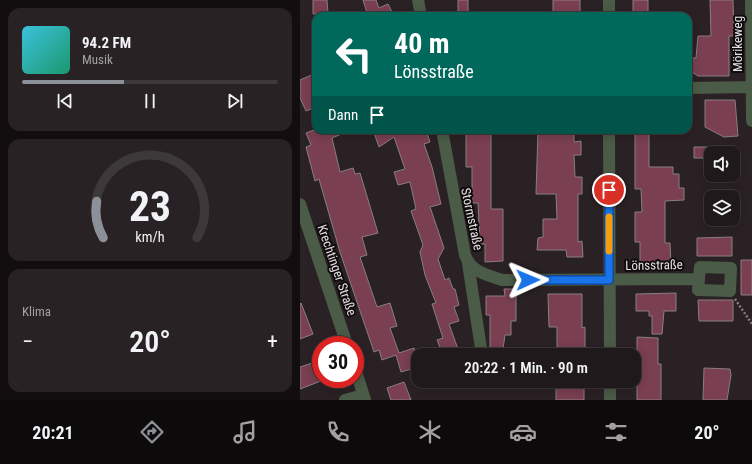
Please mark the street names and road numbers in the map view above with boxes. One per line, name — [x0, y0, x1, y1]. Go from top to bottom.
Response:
street label: Mörikeweg — [730, 16, 745, 72]
street label: Stormstraße — [458, 186, 486, 252]
street label: Krechtinger Straße — [314, 223, 360, 317]
street label: Lönsstraße — [625, 257, 683, 273]

